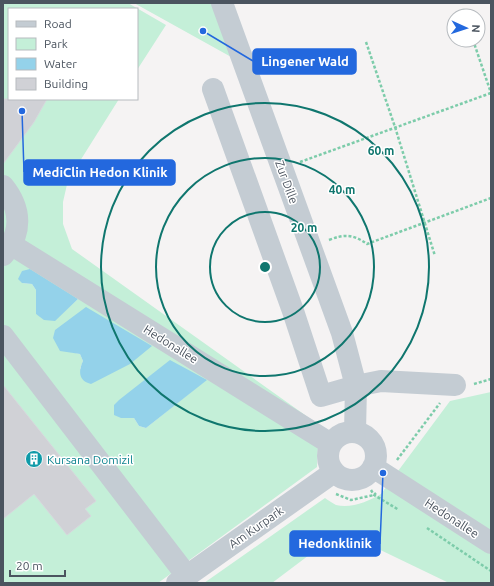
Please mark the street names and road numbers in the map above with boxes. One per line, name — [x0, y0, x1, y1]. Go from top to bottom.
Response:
street label: Zur Dille — [273, 159, 301, 205]
street label: Hedonallee — [141, 322, 201, 366]
street label: Hedonallee — [423, 496, 481, 540]
street label: Am Kurpark — [226, 504, 286, 550]

